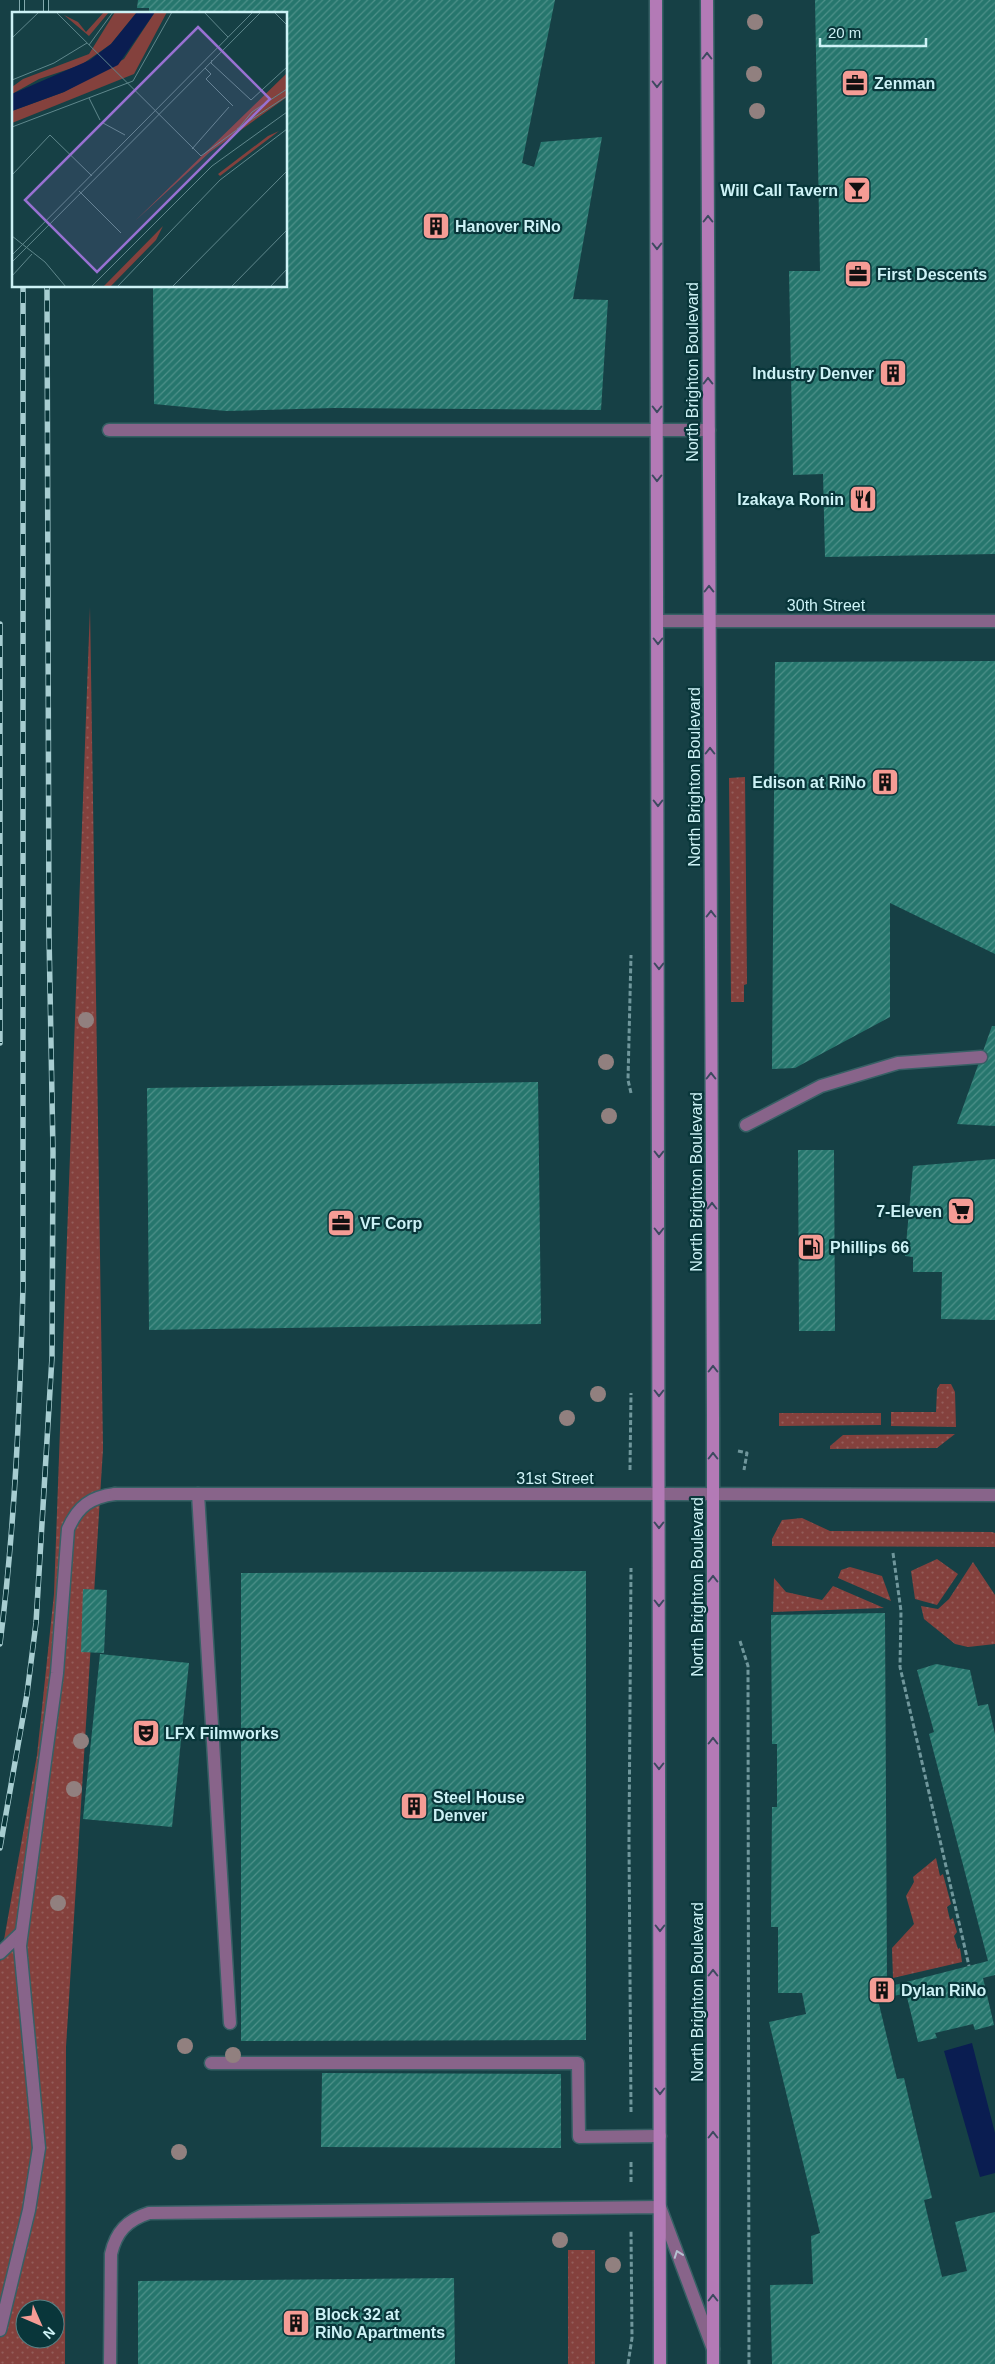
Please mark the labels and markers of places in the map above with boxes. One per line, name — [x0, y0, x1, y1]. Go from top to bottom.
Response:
office icon: Zenman — [840, 68, 870, 98]
place label: Zenman — [874, 75, 935, 92]
bar icon: Will Call Tavern — [842, 175, 872, 205]
place label: Will Call Tavern — [720, 182, 838, 199]
building icon: Hanover RiNo — [421, 211, 451, 241]
place label: Hanover RiNo — [455, 218, 561, 235]
office icon: First Descents — [843, 259, 873, 289]
place label: First Descents — [877, 266, 987, 283]
building icon: Industry Denver — [878, 358, 908, 388]
place label: Industry Denver — [752, 365, 874, 382]
restaurant icon: Izakaya Ronin — [848, 484, 878, 514]
place label: Izakaya Ronin — [737, 491, 844, 508]
building icon: Edison at RiNo — [870, 767, 900, 797]
place label: Edison at RiNo — [752, 774, 866, 791]
supermarket icon: 7-Eleven — [946, 1196, 976, 1226]
place label: 7-Eleven — [876, 1203, 942, 1220]
office icon: VF Corp — [326, 1208, 356, 1238]
place label: VF Corp — [360, 1215, 422, 1232]
fuel station icon: Phillips 66 — [796, 1232, 826, 1262]
place label: Phillips 66 — [830, 1239, 909, 1256]
theatre icon: LFX Filmworks — [131, 1718, 161, 1748]
place label: LFX Filmworks — [165, 1725, 279, 1742]
place label: Steel House Denver — [433, 1789, 525, 1824]
building icon: Steel House Denver — [399, 1791, 429, 1821]
building icon: Dylan RiNo — [867, 1975, 897, 2005]
place label: Dylan RiNo — [901, 1982, 987, 1999]
place label: Block 32 at RiNo Apartments — [315, 2306, 445, 2341]
building icon: Block 32 at RiNo Apartments — [281, 2308, 311, 2338]

